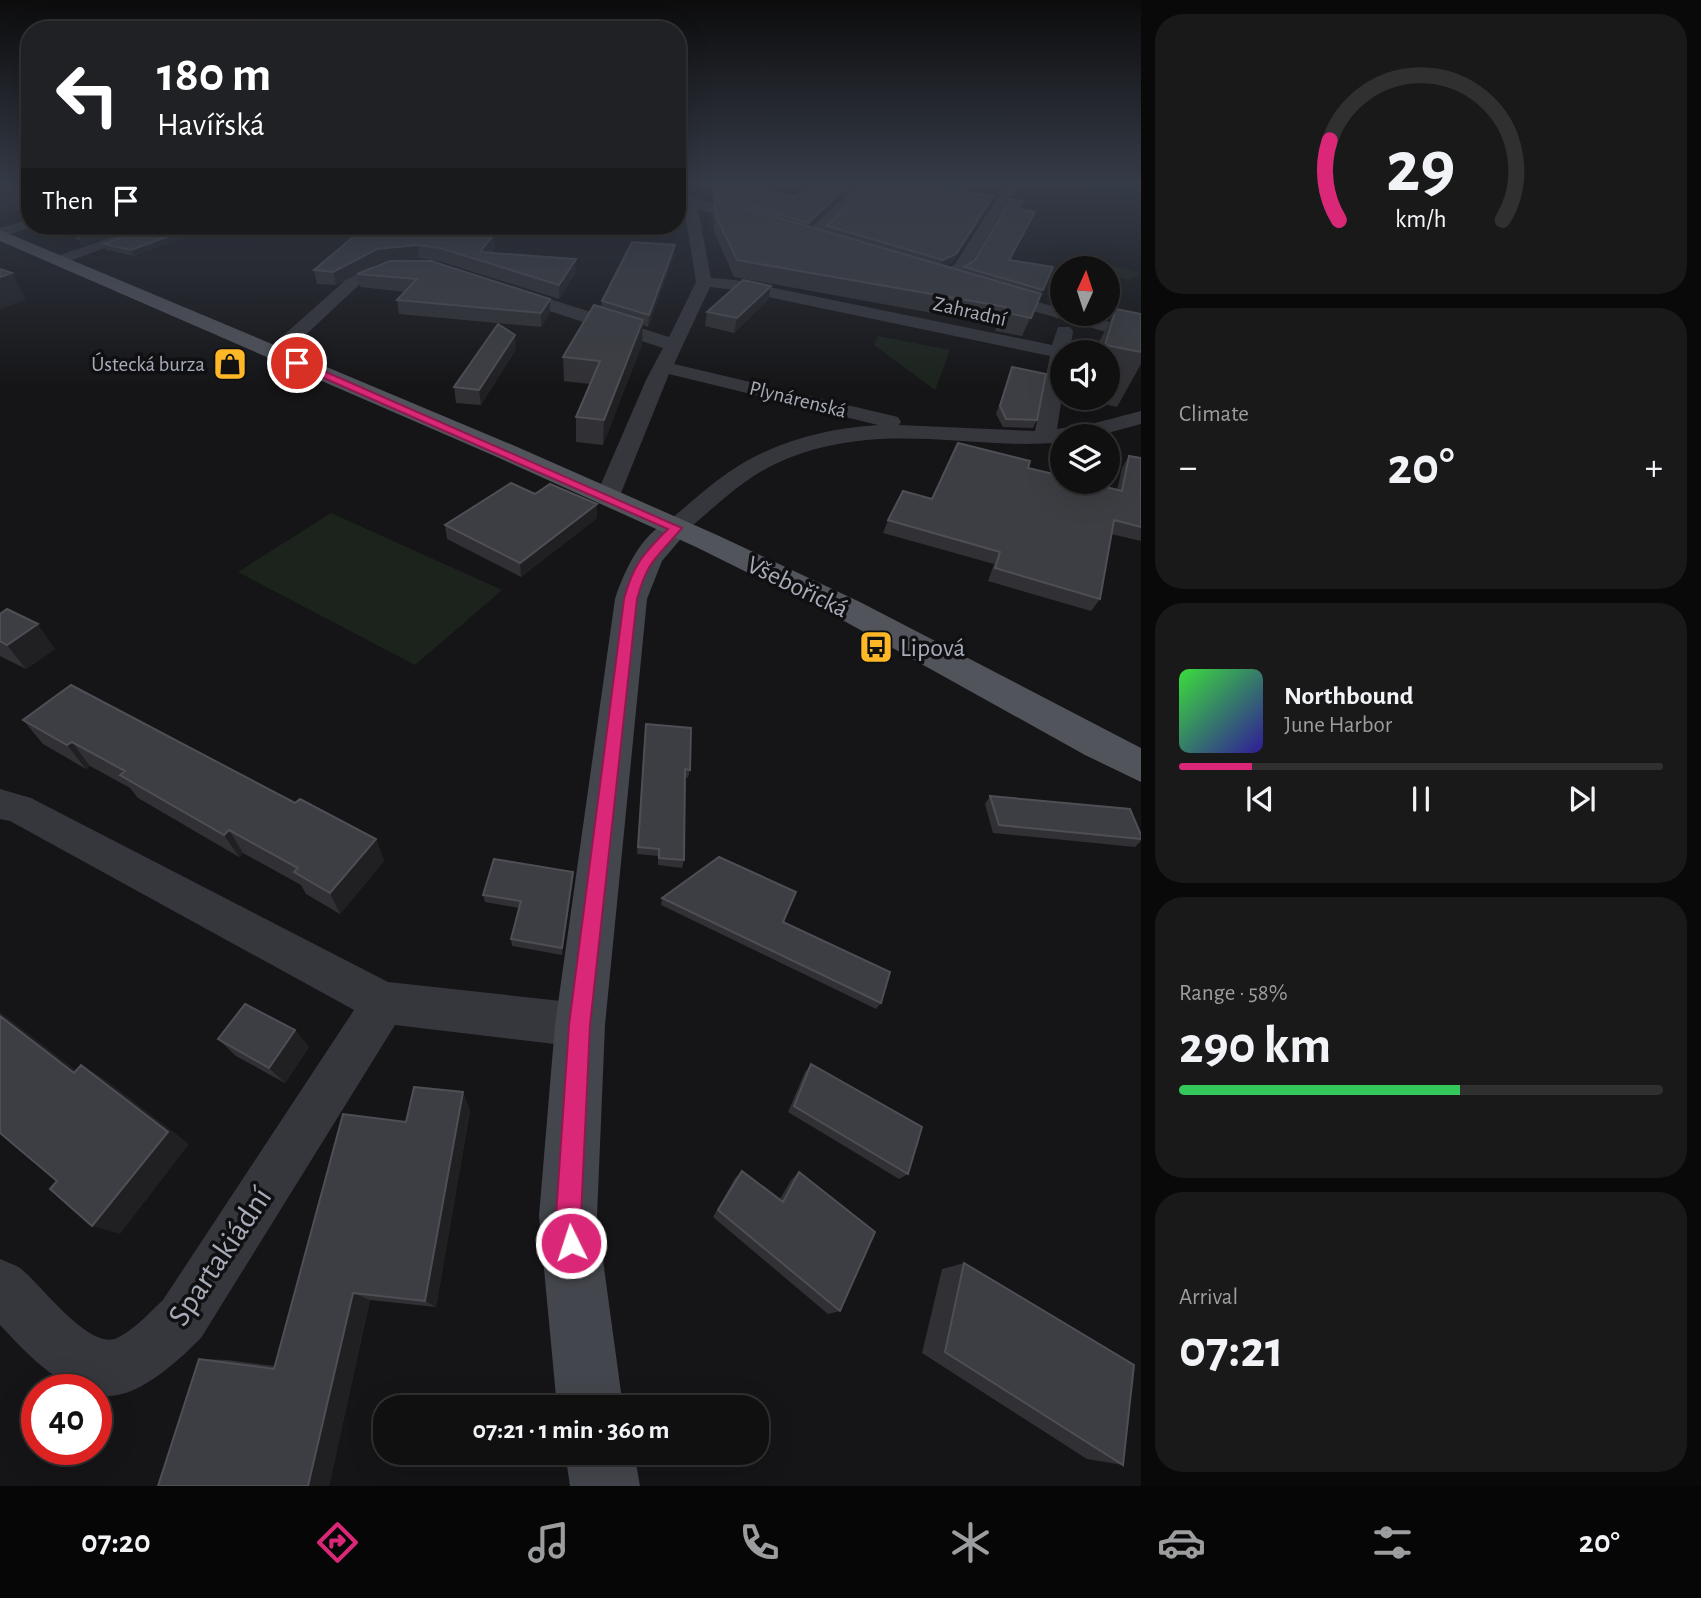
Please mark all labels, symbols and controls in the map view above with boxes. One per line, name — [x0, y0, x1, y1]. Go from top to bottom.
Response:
icon: left — [42, 49, 133, 140]
text: 180 m — [157, 51, 271, 100]
text: Havířská — [157, 109, 265, 141]
text: 29 — [1386, 133, 1456, 206]
icon: arrive — [107, 182, 145, 220]
text: Then — [42, 188, 93, 214]
text: km/h — [1395, 207, 1447, 232]
north arrow — [1050, 256, 1120, 326]
map controls — [1050, 256, 1120, 494]
street label: Zahradní — [931, 293, 1009, 330]
pin — [267, 333, 327, 393]
button: sound — [1050, 340, 1120, 410]
icon: arrive — [278, 344, 316, 382]
shop icon: Ústecká burza — [211, 345, 249, 383]
place label: Ústecká burza — [91, 352, 205, 375]
street label: Plynárenská — [747, 377, 849, 422]
text: Climate — [1179, 403, 1249, 426]
button: layers — [1050, 424, 1120, 494]
text: 20° — [1388, 441, 1454, 493]
text: − — [1179, 449, 1197, 487]
text: + — [1645, 449, 1663, 487]
street label: Všebořická — [743, 551, 852, 622]
bus stop icon: Lipová — [857, 628, 895, 666]
place label: Lipová — [900, 635, 965, 661]
text: Northbound — [1284, 683, 1413, 709]
text: June Harbor — [1284, 714, 1392, 737]
icon: previous — [1241, 780, 1279, 818]
icon: pause — [1402, 780, 1440, 818]
icon: next — [1563, 780, 1601, 818]
text: Range · 58% — [1179, 982, 1288, 1005]
text: 290 km — [1179, 1020, 1331, 1072]
street label: Spartakiádní — [162, 1181, 278, 1331]
position arrow — [534, 1206, 608, 1280]
text: Arrival — [1179, 1286, 1238, 1309]
text: 07:21 — [1179, 1324, 1284, 1376]
speed limit sign: 40 — [21, 1374, 112, 1465]
text: 07:21 · 1 min · 360 m — [473, 1417, 669, 1443]
icon: directions — [313, 1518, 362, 1567]
icon: music — [524, 1518, 573, 1567]
icon: phone — [735, 1518, 784, 1567]
icon: climate — [946, 1518, 995, 1567]
icon: car — [1157, 1518, 1206, 1567]
icon: filters — [1368, 1518, 1417, 1567]
text: 07:20 — [81, 1526, 151, 1558]
text: 20° — [1579, 1526, 1620, 1558]

